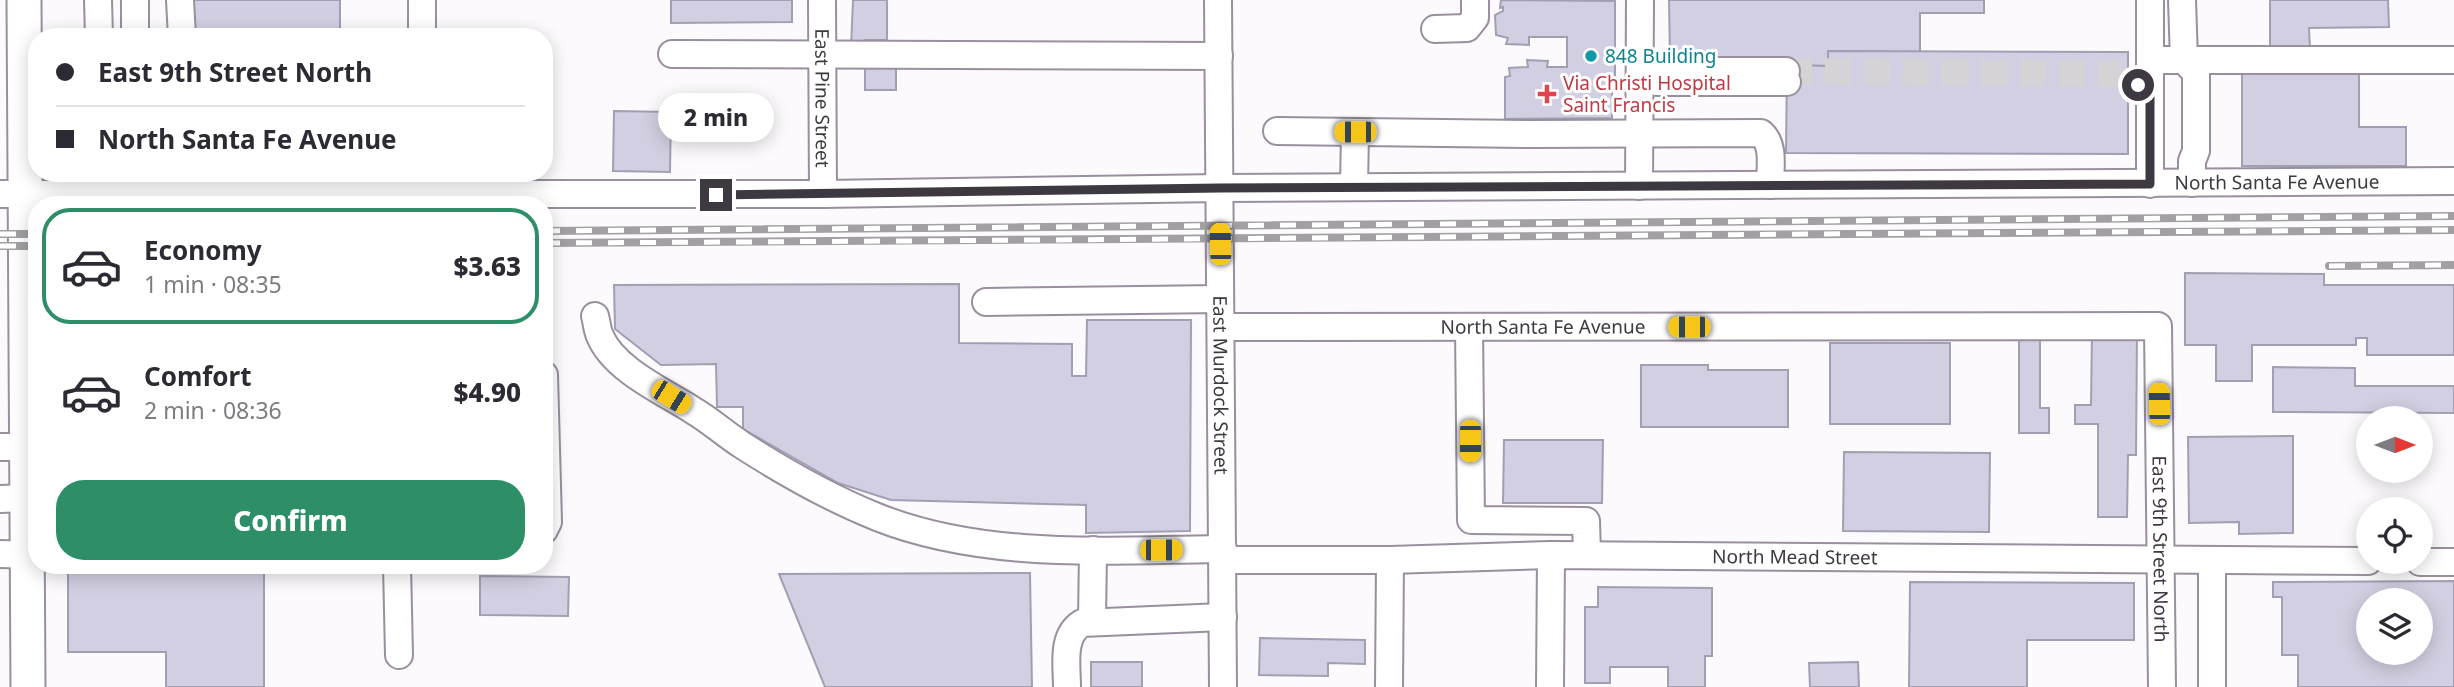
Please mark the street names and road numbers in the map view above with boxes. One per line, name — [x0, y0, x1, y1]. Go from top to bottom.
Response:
street label: East Pine Street — [809, 28, 836, 168]
street label: North Santa Fe Avenue — [2174, 168, 2380, 196]
street label: East Murdock Street — [1207, 295, 1234, 475]
street label: North Santa Fe Avenue — [1440, 314, 1646, 340]
street label: East 9th Street North — [2146, 455, 2175, 643]
street label: North Mead Street — [1712, 543, 1878, 570]

